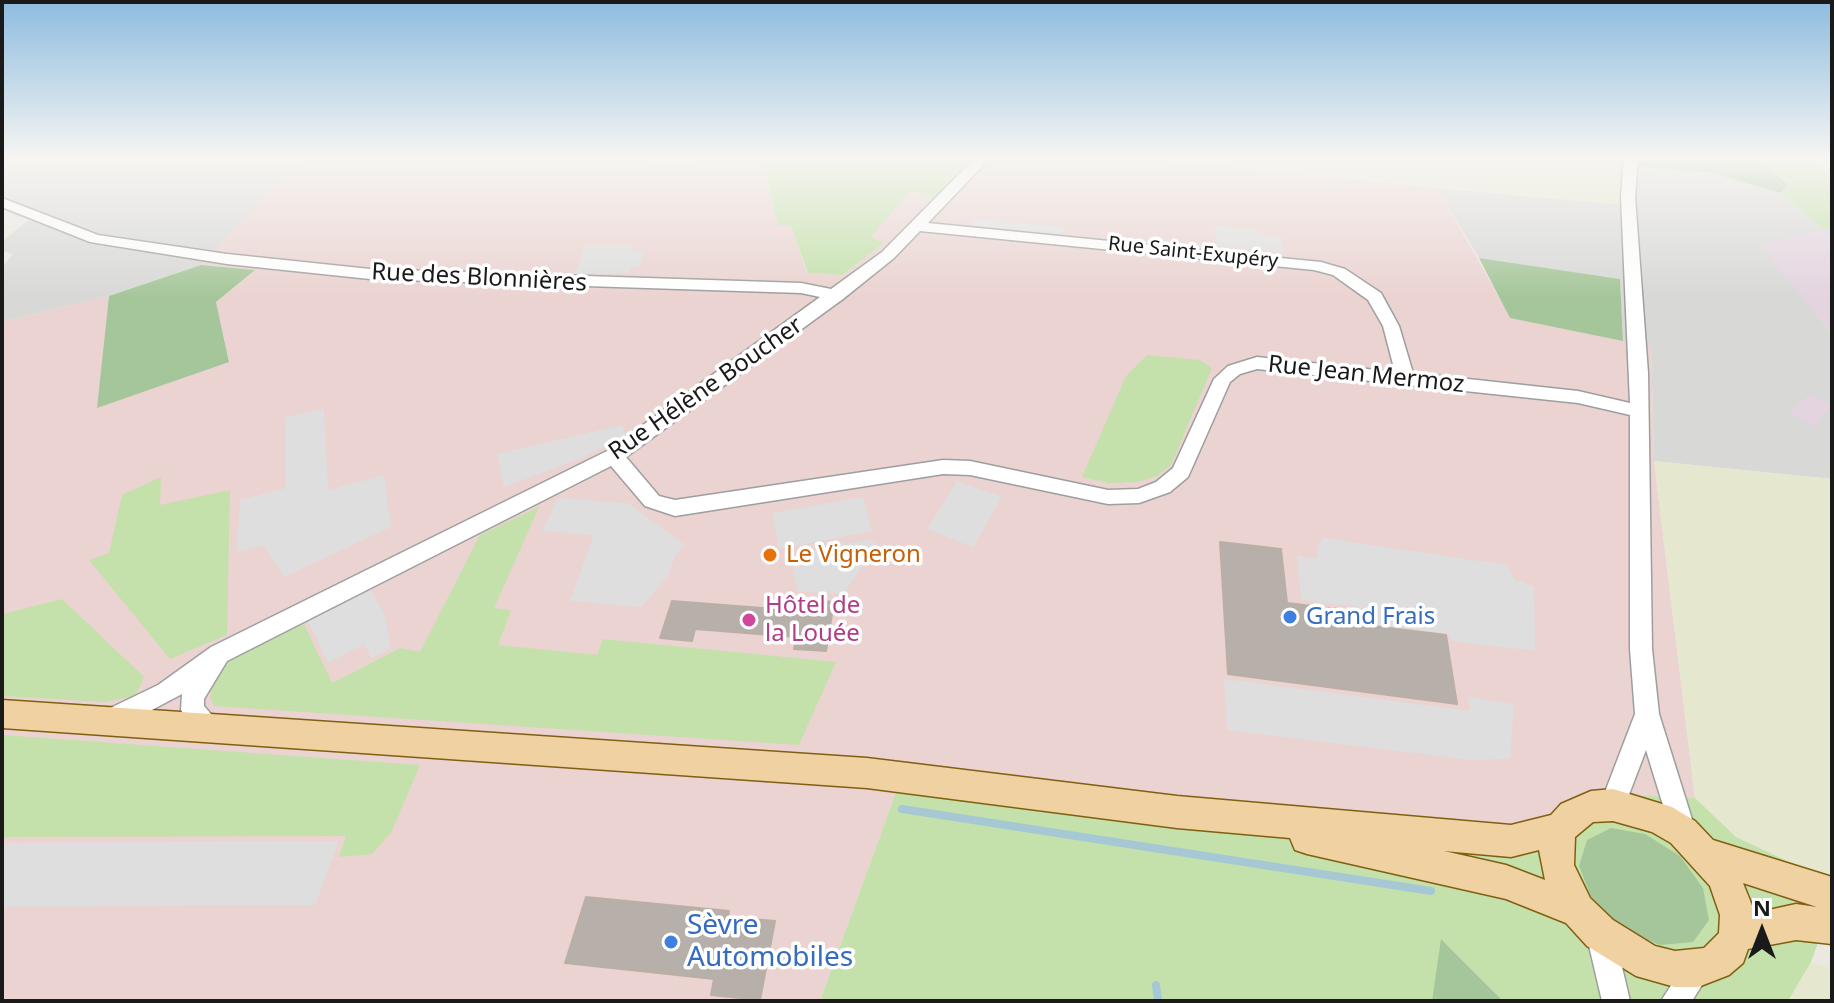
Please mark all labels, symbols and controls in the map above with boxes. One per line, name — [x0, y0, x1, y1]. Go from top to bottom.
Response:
street label: Rue Saint-Exupéry — [1107, 232, 1279, 274]
street label: Rue des Blonnières — [371, 258, 587, 298]
street label: Rue Hélène Boucher — [604, 311, 808, 467]
street label: Rue Jean Mermoz — [1266, 350, 1466, 400]
place label: Le Vigneron — [786, 541, 921, 569]
marker: Le Vigneron — [761, 546, 779, 564]
place label: Hôtel de la Louée — [765, 592, 860, 648]
place label: Grand Frais — [1306, 603, 1435, 631]
marker: Grand Frais — [1281, 608, 1299, 626]
marker: Hôtel de la Louée — [740, 611, 758, 629]
north arrow — [1722, 891, 1802, 971]
text: N — [1753, 892, 1771, 922]
place label: Sèvre Automobiles — [687, 909, 853, 975]
marker: Sèvre Automobiles — [662, 933, 680, 951]

